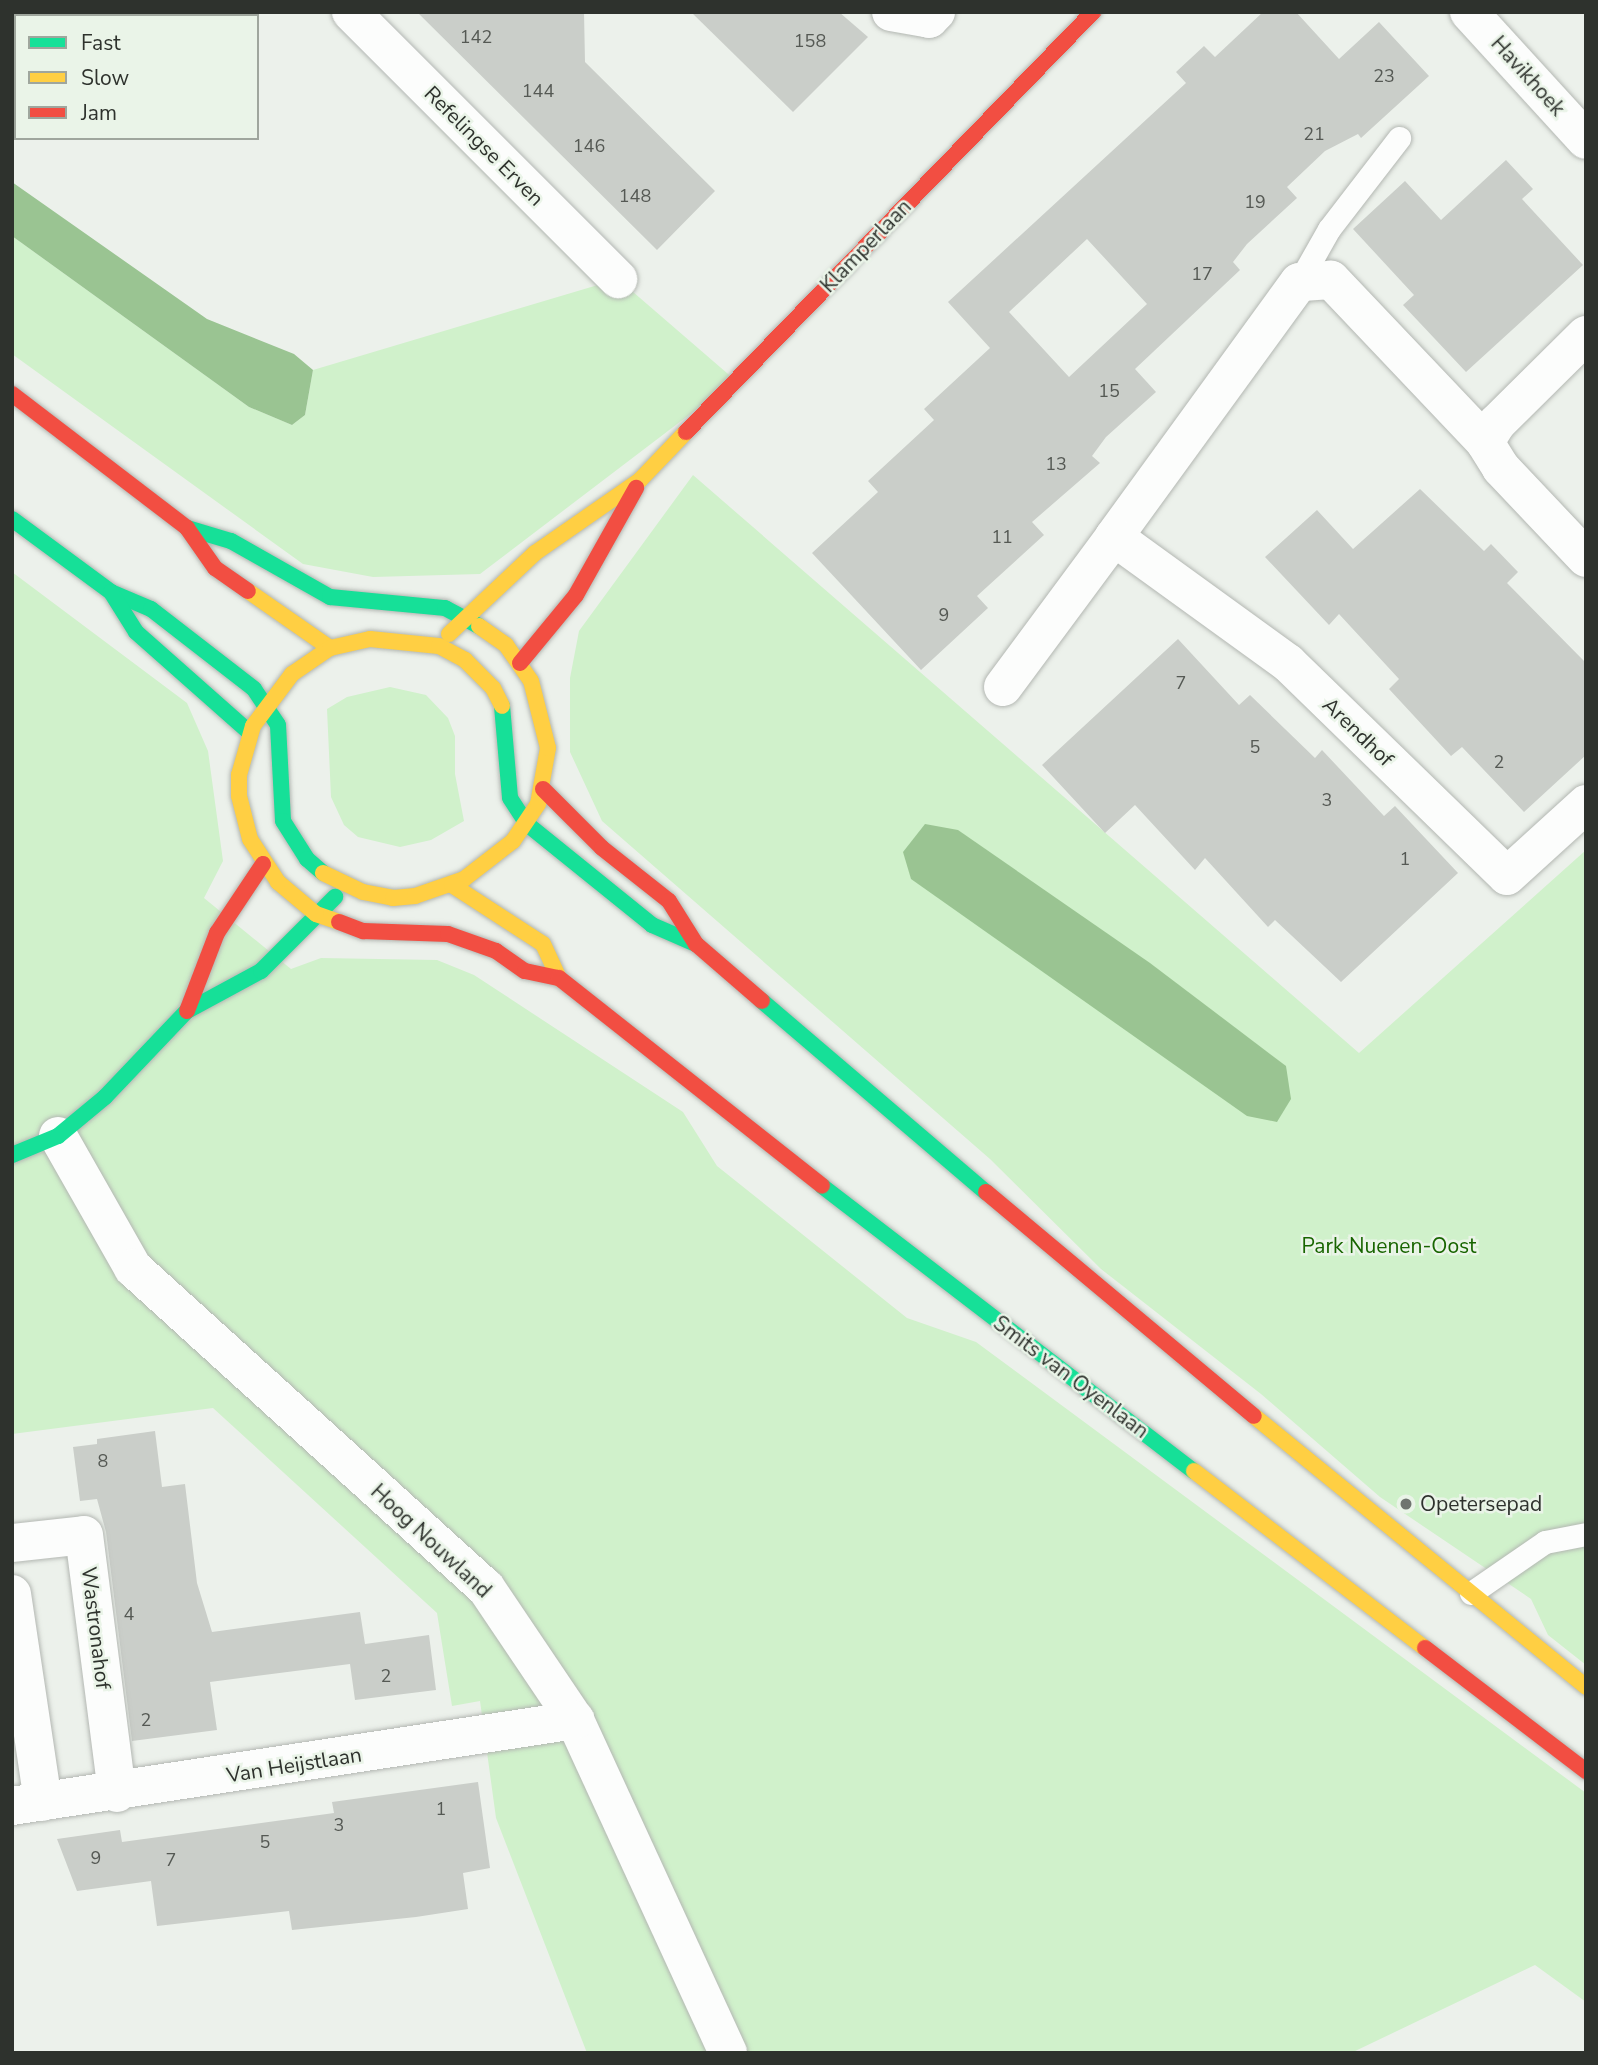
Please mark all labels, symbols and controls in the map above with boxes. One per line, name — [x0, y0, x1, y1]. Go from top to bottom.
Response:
legend — [14, 14, 259, 140]
house number: 142 — [460, 26, 492, 48]
text: Fast — [81, 29, 121, 57]
house number: 158 — [794, 30, 826, 52]
street label: Havikhoek — [1486, 31, 1570, 121]
text: Slow — [81, 64, 129, 92]
house number: 23 — [1373, 65, 1395, 87]
house number: 144 — [522, 80, 554, 102]
street label: Refelingse Erven — [419, 81, 549, 211]
text: Jam — [81, 99, 117, 127]
house number: 21 — [1303, 123, 1325, 145]
house number: 146 — [573, 135, 605, 157]
house number: 148 — [619, 185, 651, 207]
house number: 19 — [1244, 191, 1266, 213]
street label: Klamperlaan — [815, 194, 917, 298]
house number: 17 — [1191, 263, 1213, 285]
house number: 15 — [1098, 380, 1120, 402]
house number: 13 — [1045, 453, 1067, 475]
house number: 11 — [991, 526, 1013, 548]
house number: 9 — [939, 604, 949, 626]
house number: 7 — [1176, 672, 1186, 694]
street label: Arendhof — [1317, 692, 1399, 772]
house number: 5 — [1250, 736, 1260, 758]
house number: 2 — [1494, 751, 1504, 773]
house number: 3 — [1322, 789, 1332, 811]
house number: 1 — [1400, 848, 1410, 870]
park label: Park Nuenen-Oost — [1302, 1233, 1476, 1259]
street label: Smits van Oyenlaan — [988, 1310, 1154, 1444]
house number: 8 — [98, 1450, 108, 1472]
street label: Hoog Nouwland — [366, 1479, 496, 1603]
place label: Opetersepad — [1420, 1491, 1542, 1517]
marker: Opetersepad — [1398, 1496, 1414, 1512]
street label: Wastronahof — [76, 1565, 116, 1691]
house number: 4 — [124, 1603, 134, 1625]
house number: 2 — [381, 1665, 391, 1687]
house number: 2 — [141, 1709, 151, 1731]
street label: Van Heijstlaan — [225, 1742, 363, 1788]
house number: 1 — [436, 1798, 446, 1820]
house number: 3 — [334, 1814, 344, 1836]
house number: 5 — [260, 1831, 270, 1853]
house number: 9 — [91, 1847, 101, 1869]
house number: 7 — [166, 1849, 176, 1871]

